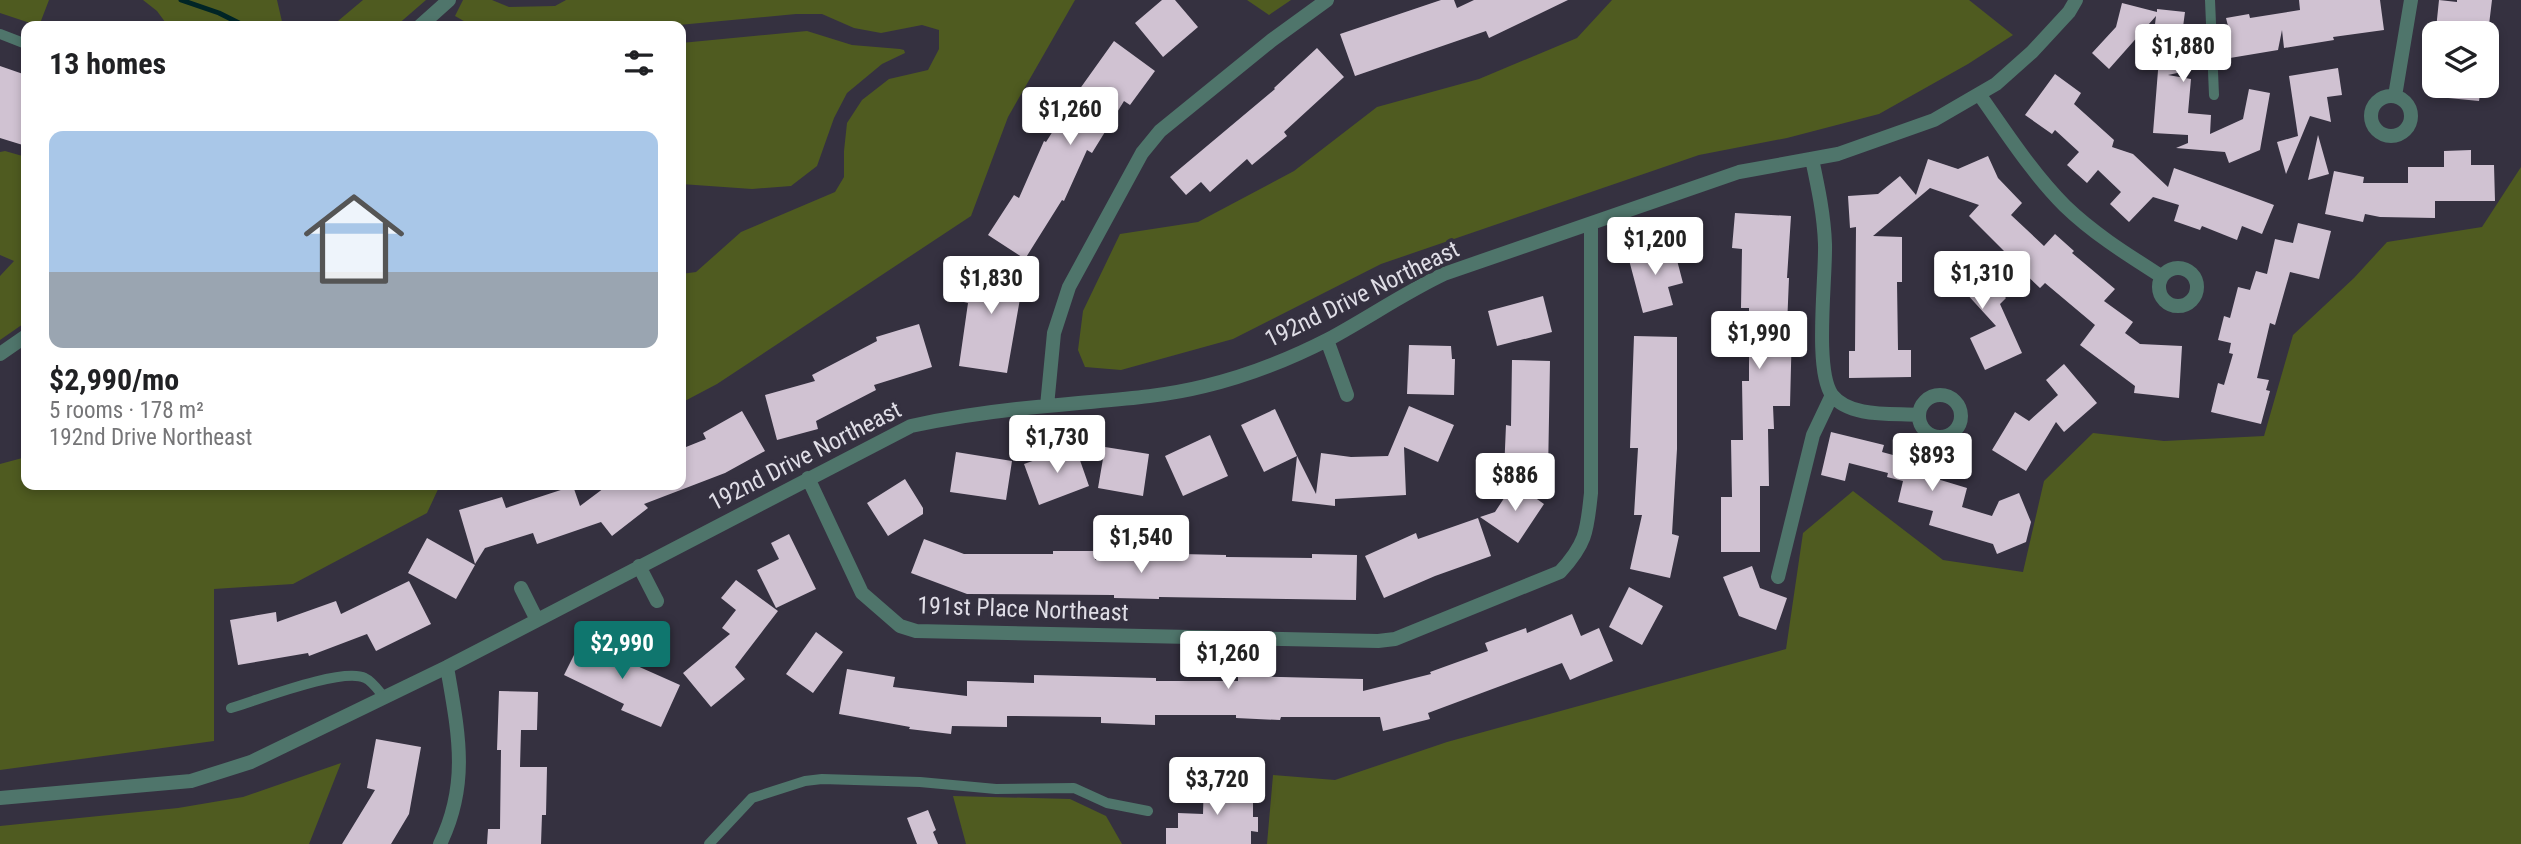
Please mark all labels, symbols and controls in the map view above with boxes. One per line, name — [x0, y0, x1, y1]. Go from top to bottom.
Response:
map controls — [2422, 21, 2499, 98]
button: layers — [2422, 21, 2499, 98]
pin: $1,880 — [2126, 24, 2240, 84]
text: $1,880 — [2151, 33, 2215, 60]
icon: filters — [620, 44, 658, 82]
text: 13 homes — [49, 46, 166, 81]
pin: $1,260 — [1013, 88, 1127, 147]
text: $1,260 — [1038, 96, 1102, 123]
icon: home — [291, 176, 417, 302]
pin: $1,200 — [1598, 218, 1712, 277]
text: $1,200 — [1623, 226, 1687, 253]
street label: 192nd Drive Northeast — [1260, 235, 1464, 353]
pin: $1,310 — [1925, 252, 2039, 311]
pin: $1,830 — [934, 256, 1048, 316]
text: $1,310 — [1950, 260, 2014, 287]
text: $1,830 — [959, 265, 1023, 292]
pin: $1,990 — [1702, 312, 1816, 371]
text: $1,990 — [1727, 320, 1791, 347]
text: $2,990/mo — [49, 362, 179, 397]
street label: 192nd Drive Northeast — [704, 395, 906, 517]
text: 5 rooms · 178 m² — [49, 397, 204, 424]
pin: $1,730 — [1000, 416, 1114, 475]
text: 192nd Drive Northeast — [49, 424, 252, 451]
text: $1,730 — [1025, 424, 1089, 451]
pin: $893 — [1891, 434, 1973, 493]
text: $893 — [1909, 442, 1955, 469]
pin: $886 — [1474, 454, 1556, 513]
text: $886 — [1492, 462, 1538, 489]
pin: $1,540 — [1084, 516, 1198, 575]
text: $1,540 — [1109, 524, 1173, 551]
street label: 191st Place Northeast — [917, 591, 1129, 627]
pin: $2,990 — [565, 622, 679, 681]
text: $2,990 — [590, 630, 654, 657]
pin: $1,260 — [1171, 632, 1285, 691]
text: $1,260 — [1196, 640, 1260, 667]
pin: $3,720 — [1160, 758, 1274, 817]
text: $3,720 — [1185, 766, 1249, 793]

